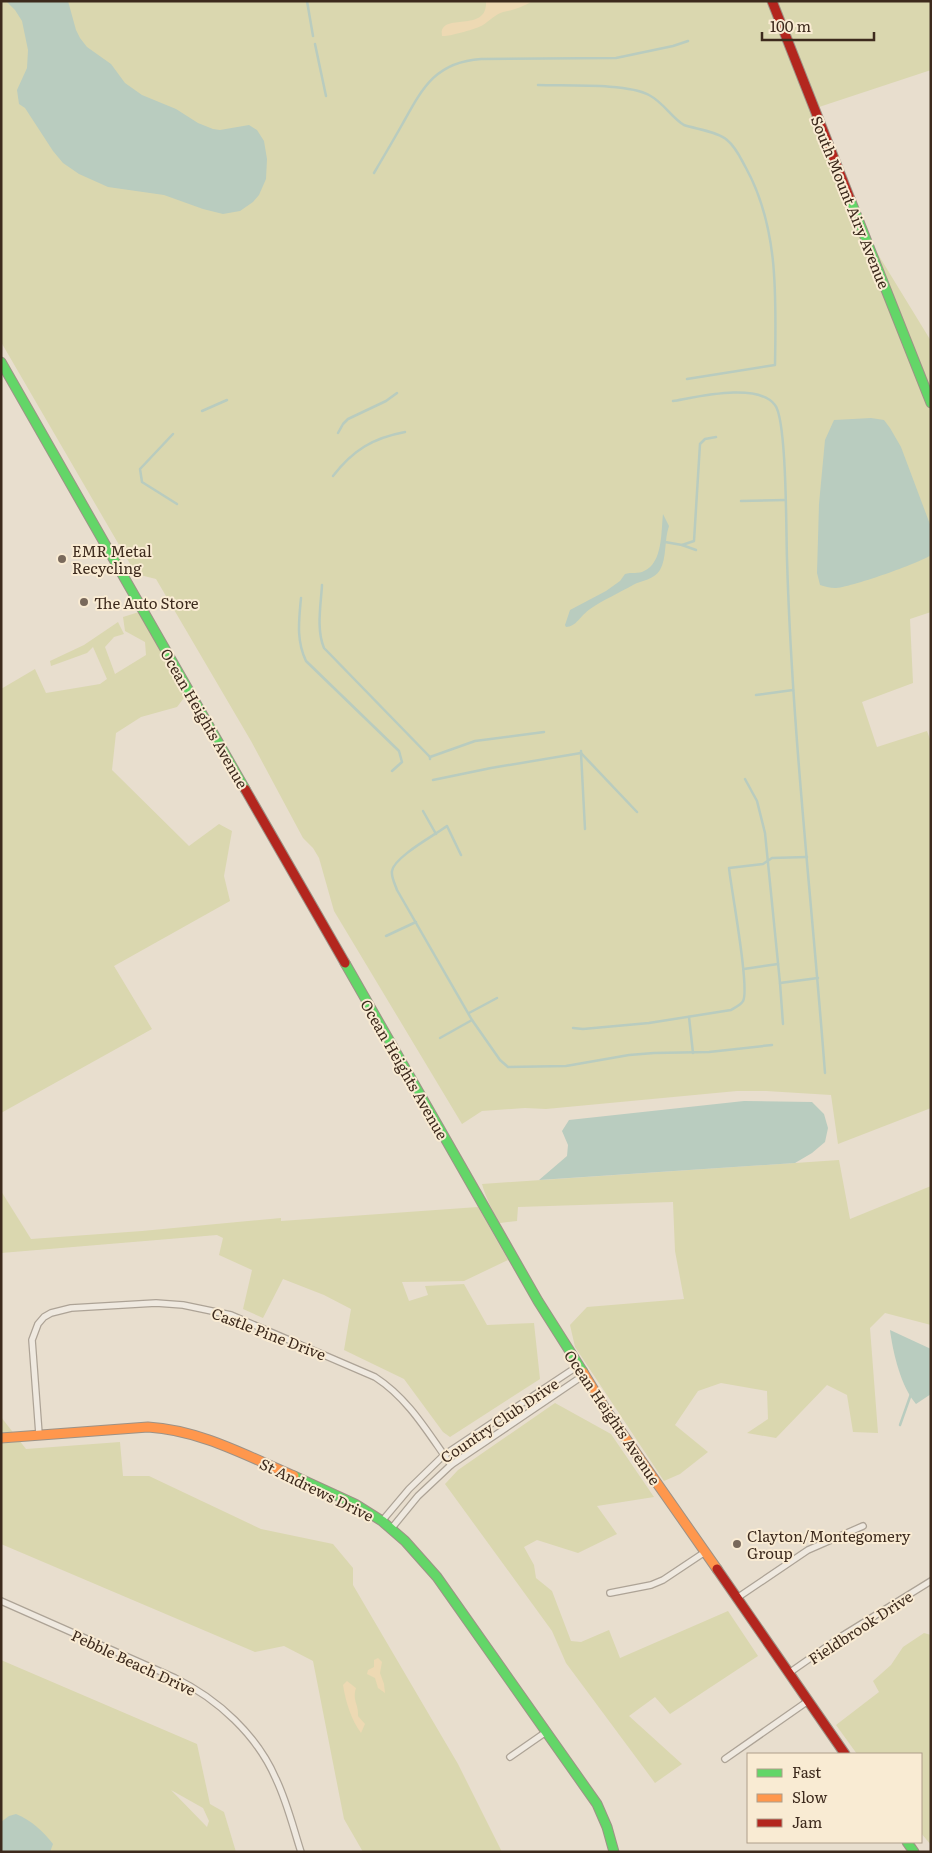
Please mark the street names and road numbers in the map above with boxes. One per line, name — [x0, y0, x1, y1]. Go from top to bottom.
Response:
street label: South Mount Airy Avenue — [806, 112, 896, 292]
street label: Ocean Heights Avenue — [155, 644, 255, 793]
street label: Ocean Heights Avenue — [355, 995, 455, 1144]
street label: Castle Pine Drive — [209, 1301, 330, 1365]
street label: Ocean Heights Avenue — [559, 1345, 667, 1489]
street label: Country Club Drive — [435, 1372, 563, 1468]
street label: St Andrews Drive — [256, 1451, 378, 1527]
street label: Fieldbrook Drive — [803, 1584, 917, 1669]
street label: Pebble Beach Drive — [68, 1623, 200, 1701]

